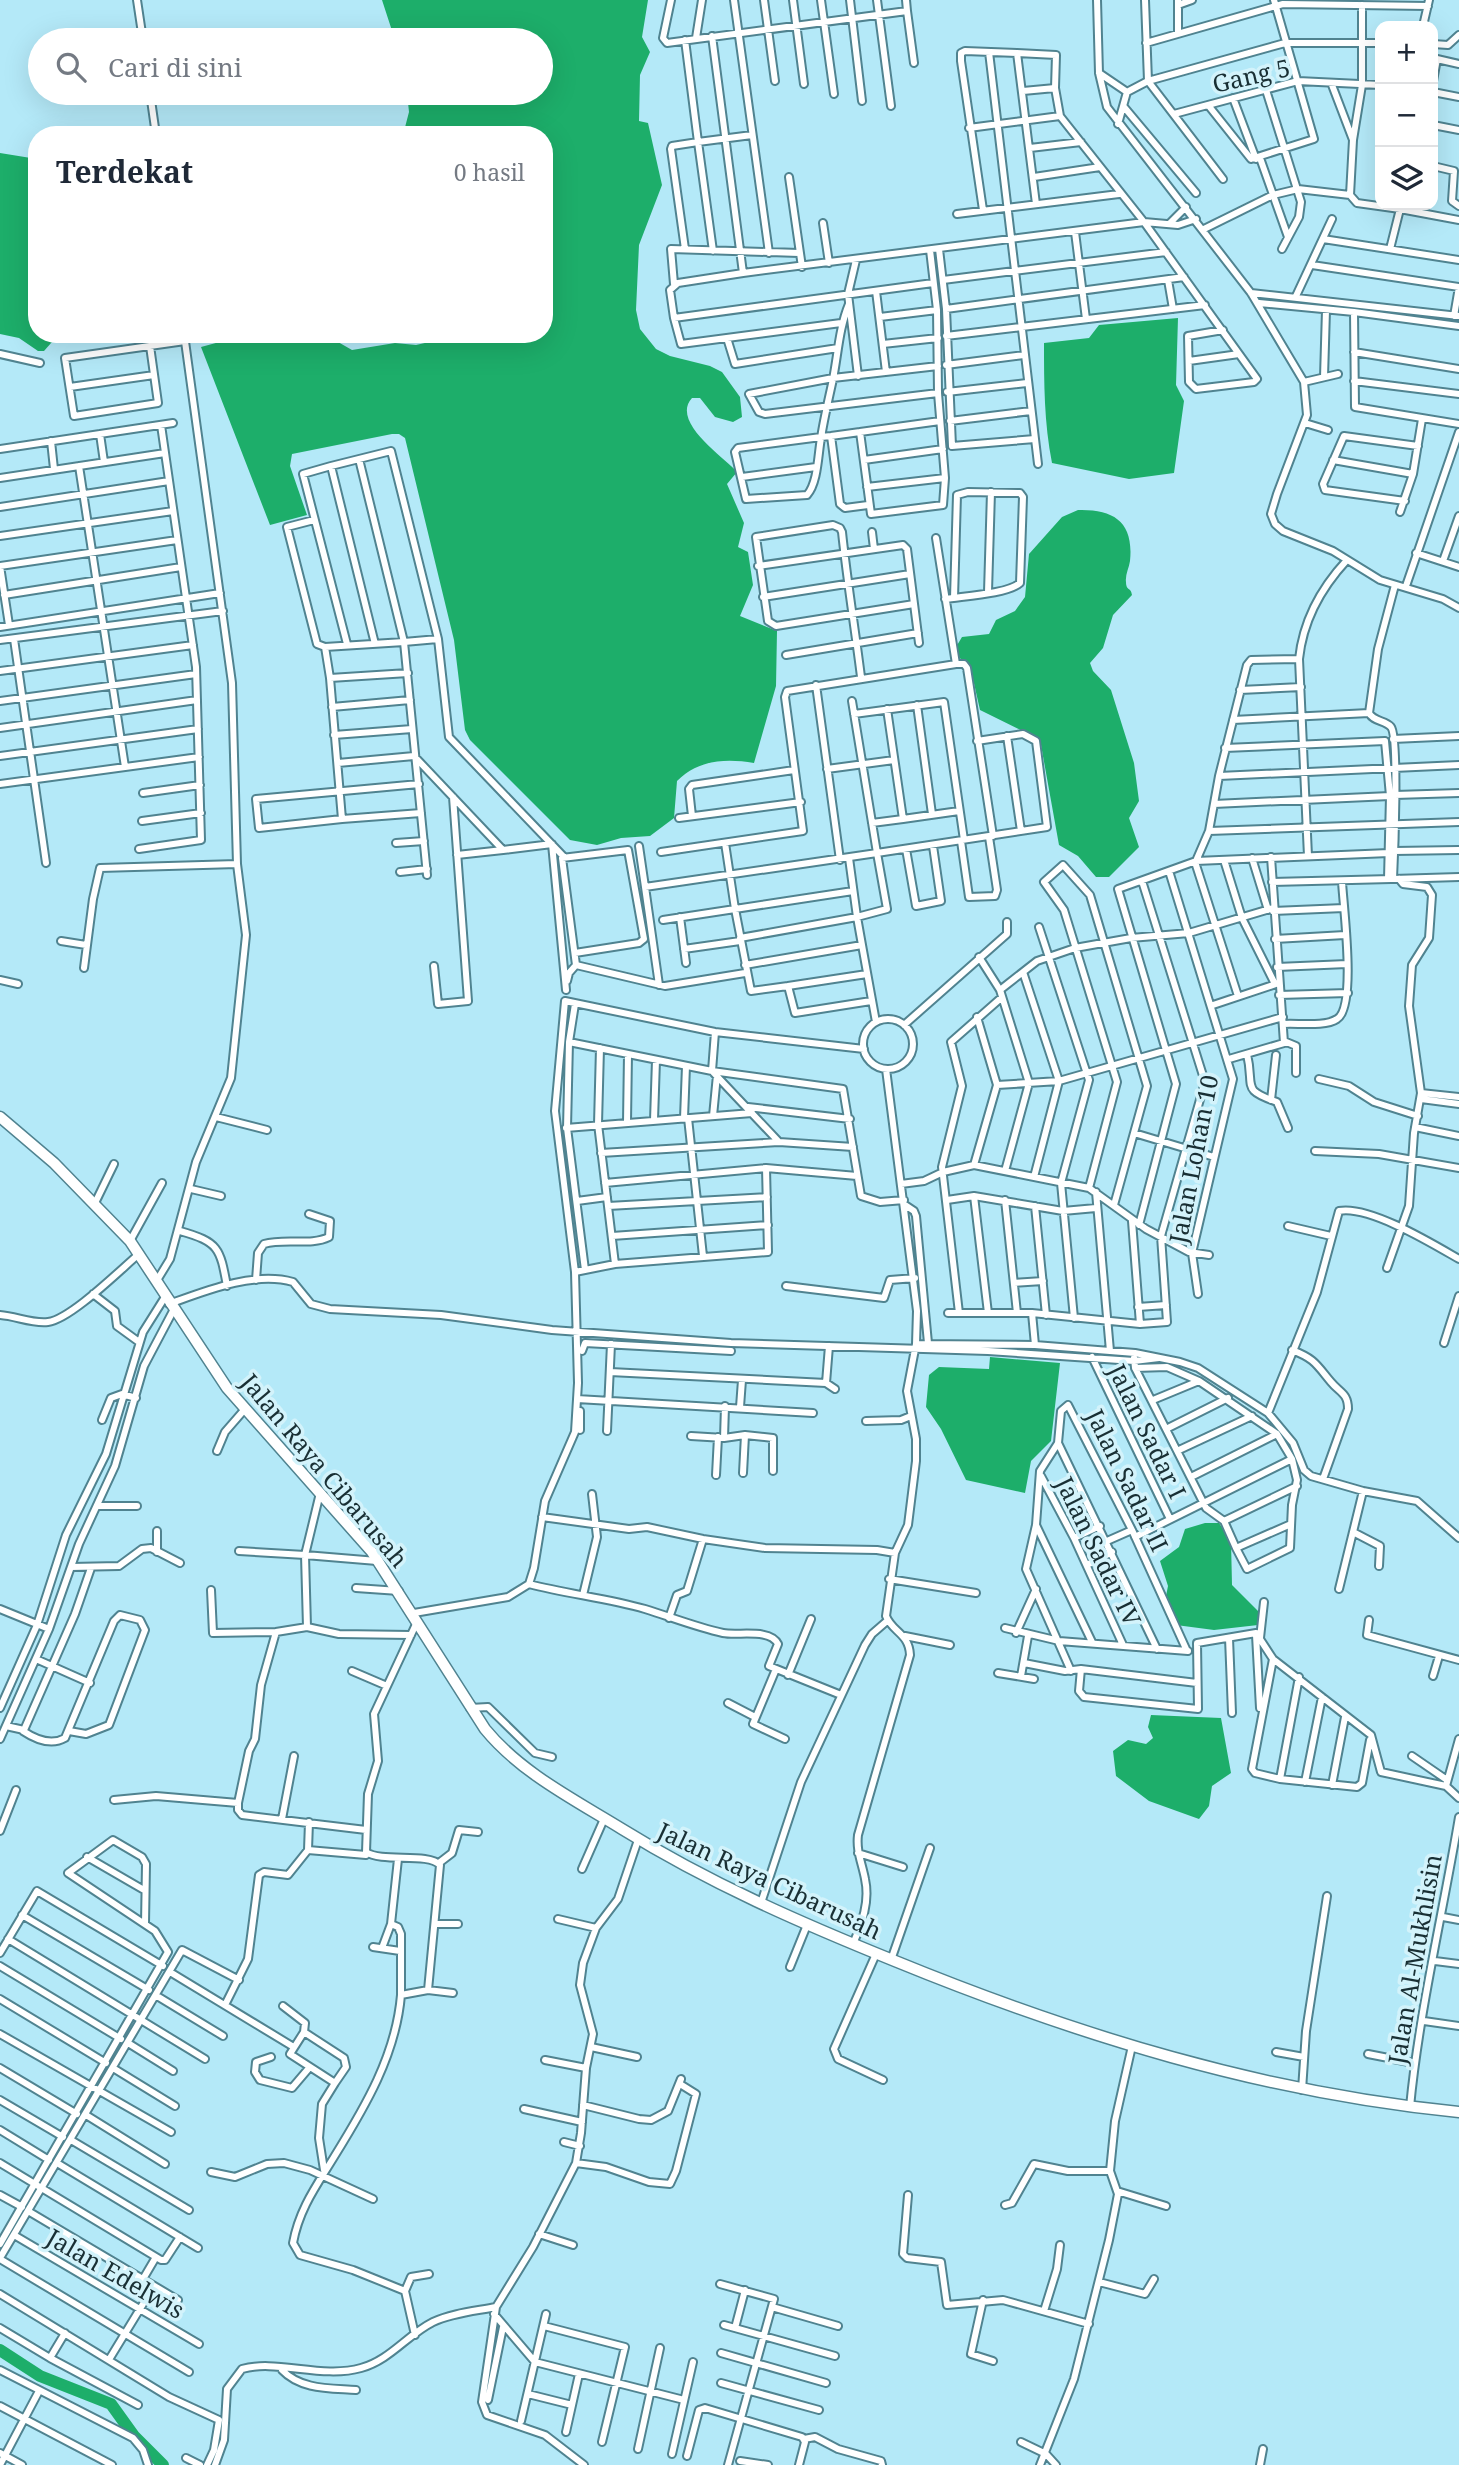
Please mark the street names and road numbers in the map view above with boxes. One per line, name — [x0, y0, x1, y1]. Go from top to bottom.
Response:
street label: Gang 5 — [1209, 50, 1293, 100]
street label: Jalan Lohan 10 — [1160, 1072, 1225, 1247]
street label: Jalan Sadar I — [1101, 1357, 1195, 1504]
street label: Jalan Raya Cibarusah — [233, 1365, 416, 1574]
street label: Jalan Sadar II — [1079, 1402, 1177, 1557]
street label: Jalan Sadar IV — [1048, 1470, 1150, 1632]
street label: Jalan Raya Cibarusah — [652, 1813, 887, 1946]
street label: Jalan Al-Mukhlisin — [1379, 1851, 1449, 2068]
street label: Jalan Edelwis — [40, 2220, 191, 2326]

